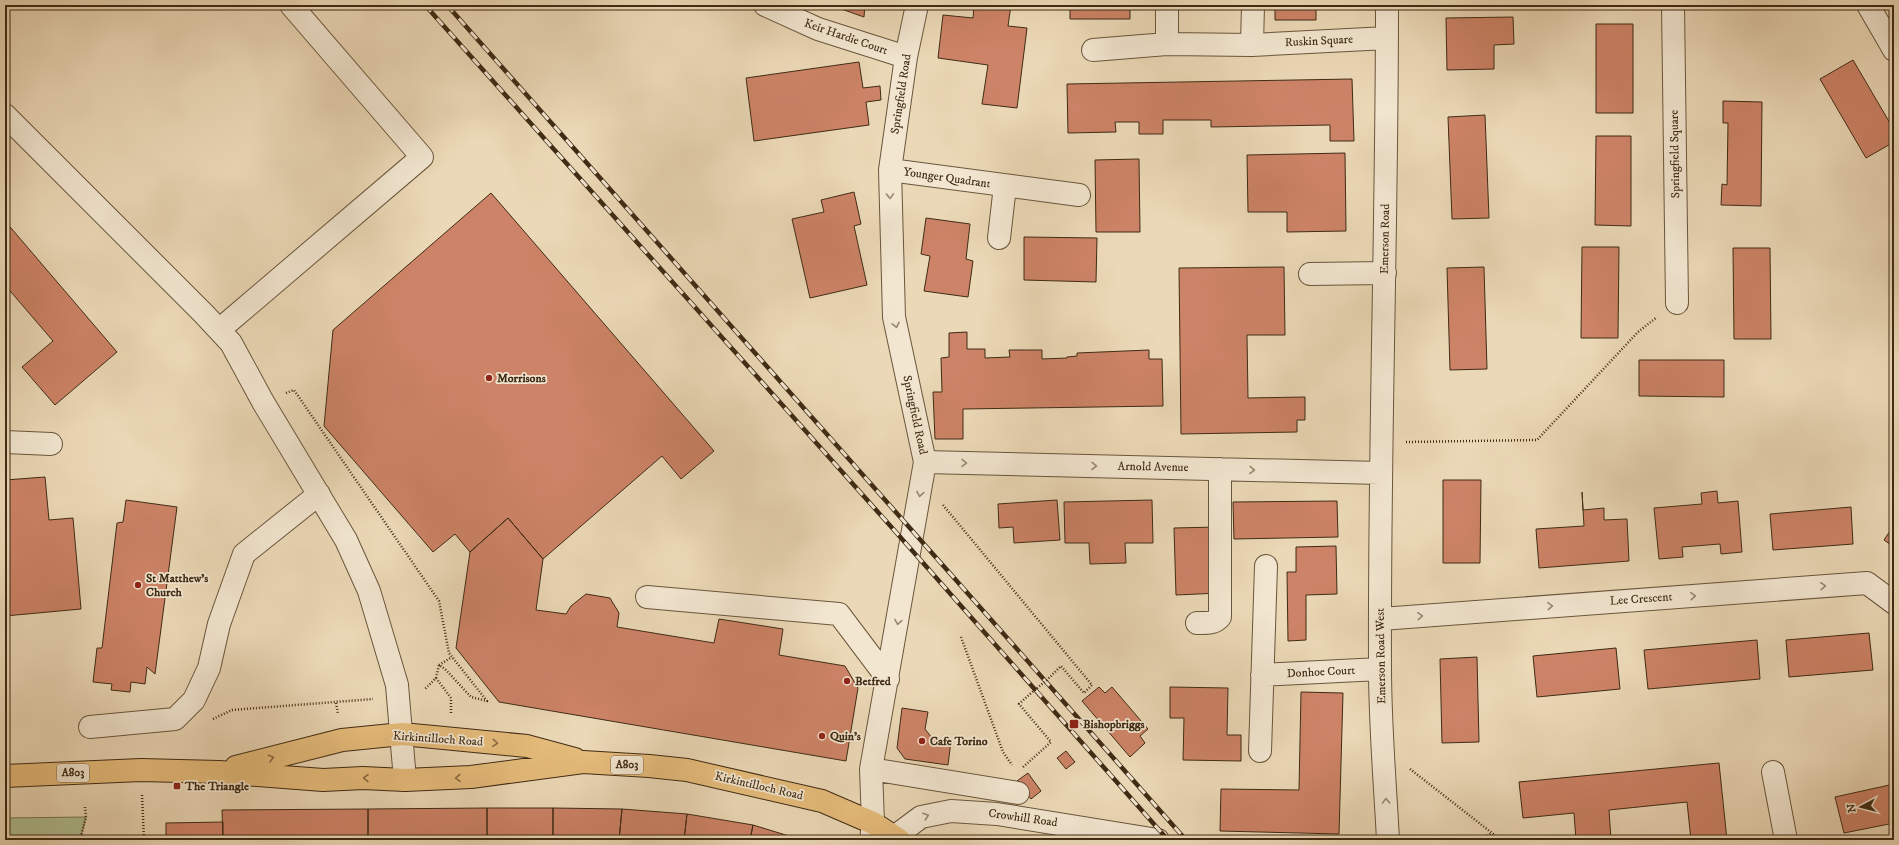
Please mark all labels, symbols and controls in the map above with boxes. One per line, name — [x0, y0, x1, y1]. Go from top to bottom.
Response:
street label: Keir Hardie Court — [802, 16, 890, 58]
street label: Ruskin Square — [1285, 32, 1353, 50]
street label: Springfield Road — [887, 53, 915, 135]
street label: Springfield Square — [1667, 110, 1683, 198]
street label: Younger Quadrant — [902, 164, 992, 192]
one-way arrow — [886, 193, 895, 199]
street label: Emerson Road — [1377, 204, 1393, 274]
one-way arrow — [892, 322, 900, 329]
place label: Morrisons — [497, 371, 546, 386]
marker: Morrisons — [484, 373, 494, 383]
street label: Springfield Road — [899, 374, 931, 456]
one-way arrow — [961, 458, 967, 467]
street label: Arnold Avenue — [1117, 459, 1189, 475]
one-way arrow — [1091, 462, 1097, 470]
one-way arrow — [1249, 465, 1255, 474]
one-way arrow — [916, 491, 925, 497]
place label: St Matthew's Church — [146, 571, 208, 600]
marker: St Matthew's Church — [133, 580, 143, 590]
one-way arrow — [1820, 581, 1826, 590]
street label: Lee Crescent — [1609, 589, 1673, 609]
one-way arrow — [1690, 591, 1696, 600]
one-way arrow — [1547, 602, 1553, 611]
street label: Emerson Road West — [1373, 608, 1389, 704]
one-way arrow — [1417, 612, 1423, 621]
one-way arrow — [894, 619, 903, 625]
street label: Donhoe Court — [1286, 663, 1356, 681]
place label: Betfred — [855, 674, 892, 689]
marker: Betfred — [842, 676, 852, 686]
place label: Bishopbriggs — [1083, 717, 1145, 732]
marker: Bishopbriggs — [1068, 718, 1080, 730]
street label: Kirkintilloch Road — [393, 728, 483, 750]
place label: Quin's — [830, 729, 861, 744]
marker: Quin's — [817, 731, 827, 741]
place label: Cafe Torino — [930, 734, 988, 749]
marker: Cafe Torino — [917, 736, 927, 746]
one-way arrow — [492, 739, 498, 748]
one-way arrow — [267, 755, 274, 763]
road number: A803 — [611, 756, 643, 774]
road number: A803 — [57, 764, 89, 782]
street label: Kirkintilloch Road — [713, 769, 805, 803]
one-way arrow — [363, 774, 369, 782]
one-way arrow — [455, 774, 461, 782]
place label: The Triangle — [184, 779, 249, 794]
marker: The Triangle — [172, 781, 182, 791]
north arrow — [1841, 787, 1881, 827]
one-way arrow — [1382, 798, 1390, 804]
text: N — [1845, 803, 1860, 813]
street label: Crowhill Road — [987, 806, 1059, 830]
one-way arrow — [923, 812, 930, 820]

